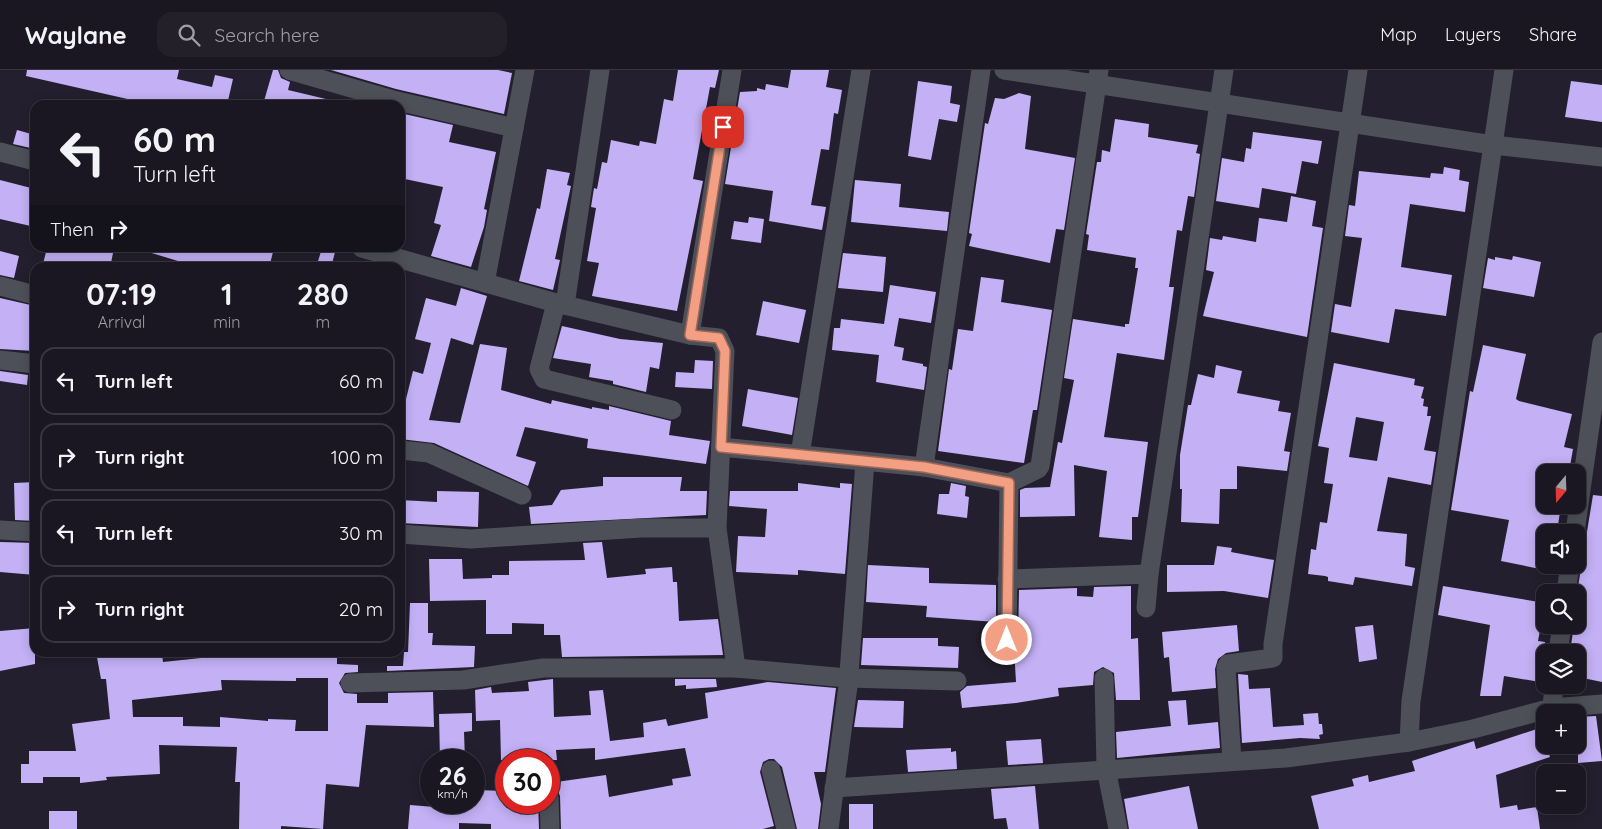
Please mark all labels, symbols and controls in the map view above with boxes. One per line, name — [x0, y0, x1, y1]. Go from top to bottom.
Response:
search box — [157, 12, 507, 57]
text: Waylane — [25, 20, 127, 50]
icon: search — [175, 21, 203, 49]
text: Search here — [215, 23, 319, 47]
text: Map — [1380, 23, 1417, 46]
text: Layers — [1445, 23, 1501, 46]
text: Share — [1529, 23, 1577, 46]
pin — [702, 106, 744, 148]
icon: arrive — [709, 113, 737, 141]
text: 60 m — [133, 117, 216, 161]
icon: left — [50, 120, 115, 185]
text: Turn left — [133, 160, 216, 188]
icon: right — [104, 215, 132, 243]
text: Then — [50, 217, 94, 241]
text: 07:19 — [86, 275, 157, 313]
text: 1 — [221, 275, 233, 313]
text: 280 — [297, 275, 349, 313]
text: Arrival — [98, 312, 146, 332]
text: min — [213, 312, 240, 332]
text: m — [315, 312, 330, 332]
icon: left — [52, 367, 80, 395]
text: Turn left — [95, 369, 173, 393]
text: 60 m — [339, 369, 383, 393]
icon: right — [52, 443, 80, 471]
text: Turn right — [95, 445, 184, 469]
text: 100 m — [331, 445, 383, 469]
north arrow — [1536, 464, 1586, 514]
map controls — [1536, 464, 1586, 814]
icon: left — [52, 519, 80, 547]
text: Turn left — [95, 521, 173, 545]
text: 30 m — [339, 521, 383, 545]
button: sound — [1536, 524, 1586, 574]
button: search — [1536, 584, 1586, 634]
icon: right — [52, 595, 80, 623]
text: Turn right — [95, 597, 184, 621]
text: 20 m — [339, 597, 383, 621]
position arrow — [980, 613, 1032, 665]
button: layers — [1536, 644, 1586, 694]
button: + — [1536, 704, 1586, 754]
speed limit sign: 30 — [495, 749, 560, 814]
text: 26 — [438, 760, 467, 791]
button: − — [1536, 764, 1586, 814]
text: km/h — [437, 786, 468, 801]

